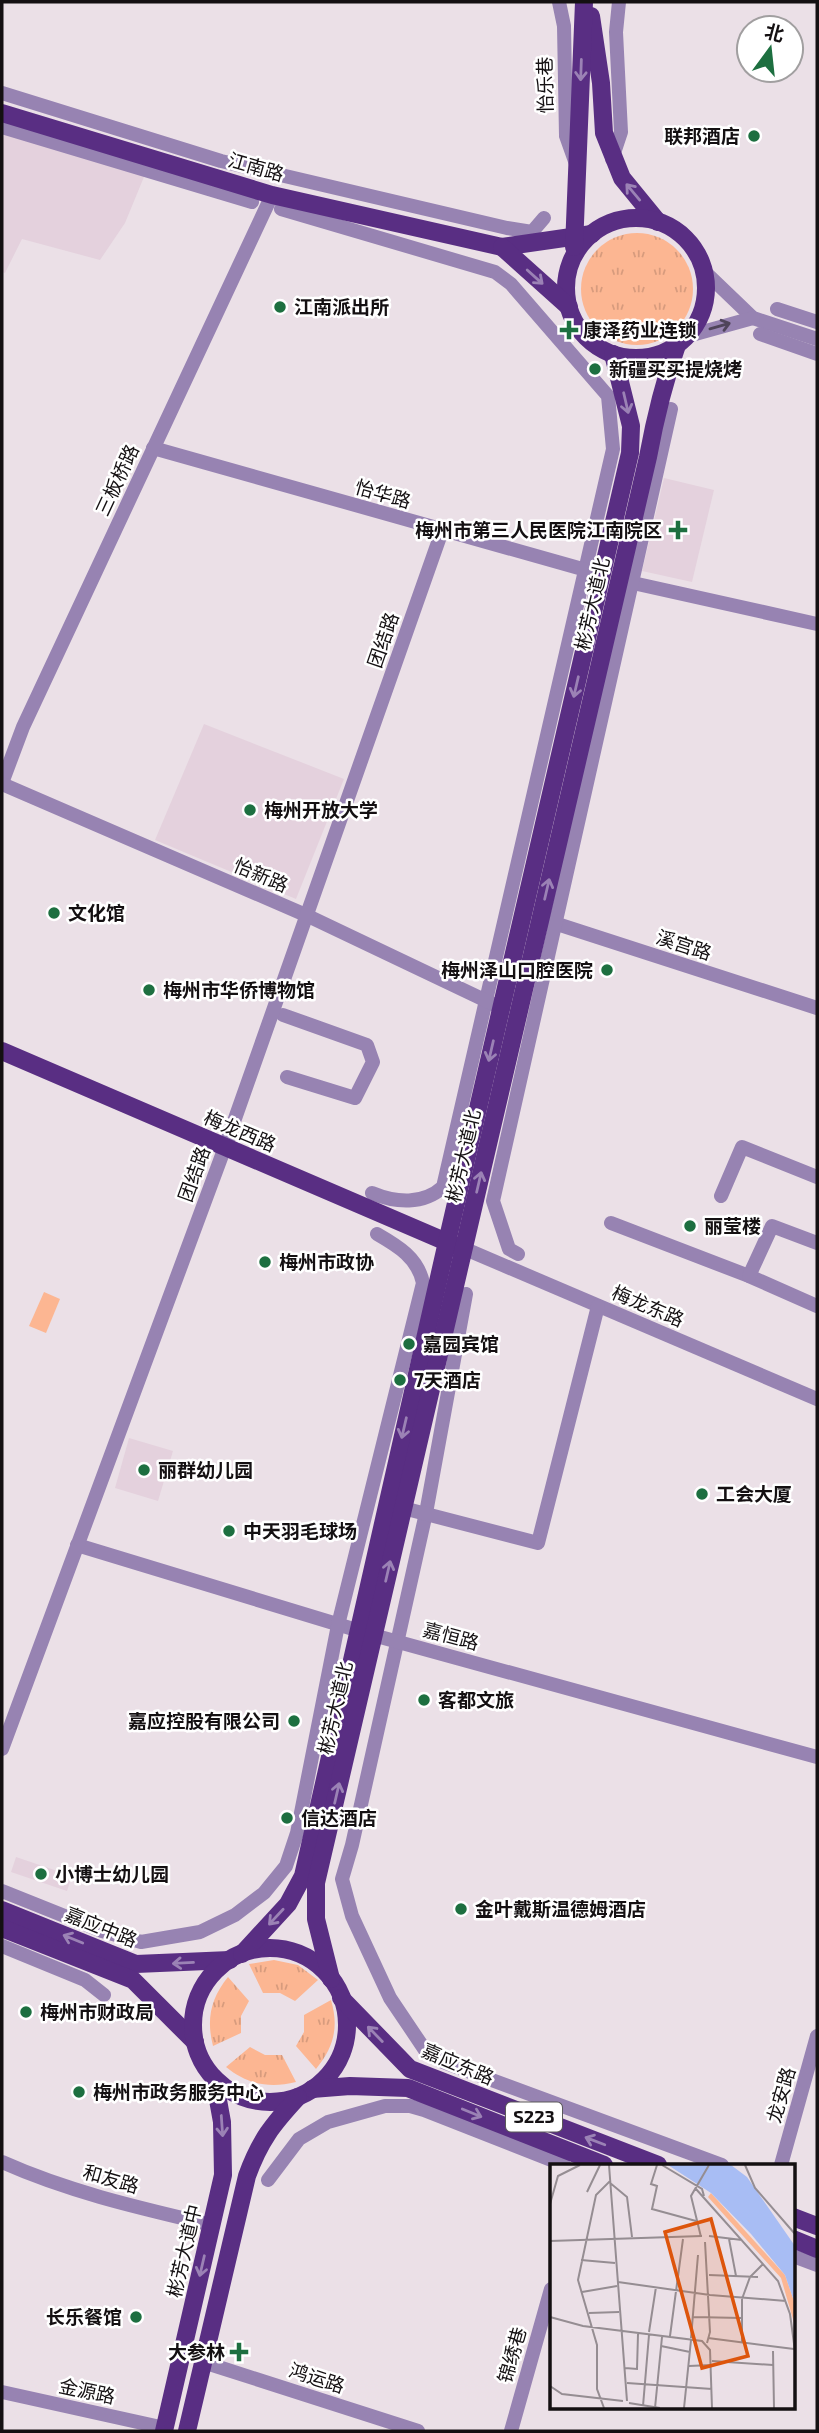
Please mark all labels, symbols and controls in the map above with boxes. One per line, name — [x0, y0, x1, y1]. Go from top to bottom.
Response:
north arrow — [735, 14, 805, 84]
text: 北 — [762, 19, 787, 46]
street label: 怡乐巷 — [533, 56, 556, 114]
one-way arrow — [574, 58, 588, 81]
place label: 联邦酒店 — [664, 124, 740, 147]
marker: 联邦酒店 — [746, 128, 762, 144]
street label: 江南路 — [226, 148, 287, 185]
one-way arrow — [625, 183, 641, 201]
one-way arrow — [526, 269, 544, 285]
place label: 江南派出所 — [294, 295, 389, 318]
marker: 江南派出所 — [272, 299, 288, 315]
place label: 康泽药业连锁 — [583, 318, 697, 341]
one-way arrow — [708, 319, 731, 332]
marker: 康泽药业连锁 — [561, 322, 577, 338]
place label: 新疆买买提烧烤 — [609, 357, 742, 380]
marker: 新疆买买提烧烤 — [587, 361, 603, 377]
one-way arrow — [620, 391, 634, 414]
street label: 三板桥路 — [90, 440, 143, 519]
street label: 怡华路 — [353, 475, 414, 512]
place label: 梅州市第三人民医院江南院区 — [415, 518, 662, 541]
marker: 梅州市第三人民医院江南院区 — [668, 520, 688, 540]
street label: 彬芳大道北 — [570, 555, 613, 653]
street label: 团结路 — [362, 609, 403, 671]
one-way arrow — [569, 675, 582, 698]
place label: 梅州开放大学 — [264, 798, 378, 821]
marker: 梅州开放大学 — [242, 802, 258, 818]
street label: 怡新路 — [230, 853, 292, 896]
one-way arrow — [541, 878, 554, 901]
place label: 文化馆 — [68, 901, 125, 924]
marker: 文化馆 — [46, 905, 62, 921]
street label: 溪宫路 — [653, 925, 715, 964]
place label: 梅州泽山口腔医院 — [441, 958, 593, 981]
marker: 梅州泽山口腔医院 — [599, 962, 615, 978]
place label: 梅州市华侨博物馆 — [163, 978, 315, 1001]
marker: 梅州市华侨博物馆 — [141, 982, 157, 998]
one-way arrow — [484, 1039, 497, 1062]
street label: 梅龙西路 — [201, 1105, 280, 1156]
street label: 彬芳大道北 — [441, 1107, 484, 1205]
street label: 团结路 — [173, 1143, 214, 1205]
one-way arrow — [472, 1171, 486, 1194]
place label: 丽莹楼 — [704, 1214, 761, 1237]
marker: 丽莹楼 — [682, 1218, 698, 1234]
place label: 梅州市政协 — [279, 1250, 374, 1273]
marker: 梅州市政协 — [257, 1254, 273, 1270]
street label: 梅龙东路 — [609, 1280, 688, 1331]
place label: 嘉园宾馆 — [423, 1332, 499, 1355]
marker: 嘉园宾馆 — [401, 1336, 417, 1352]
place label: 7天酒店 — [414, 1368, 481, 1391]
marker: 7天酒店 — [392, 1372, 408, 1388]
one-way arrow — [397, 1416, 411, 1439]
place label: 丽群幼儿园 — [158, 1458, 253, 1481]
marker: 丽群幼儿园 — [136, 1462, 152, 1478]
place label: 工会大厦 — [716, 1482, 792, 1505]
marker: 工会大厦 — [694, 1486, 710, 1502]
place label: 中天羽毛球场 — [243, 1519, 357, 1542]
marker: 中天羽毛球场 — [221, 1523, 237, 1539]
one-way arrow — [382, 1560, 395, 1583]
street label: 嘉恒路 — [421, 1617, 482, 1654]
street label: 彬芳大道北 — [313, 1659, 356, 1757]
place label: 客都文旅 — [438, 1688, 514, 1711]
marker: 客都文旅 — [416, 1692, 432, 1708]
place label: 嘉应控股有限公司 — [128, 1709, 280, 1732]
marker: 嘉应控股有限公司 — [286, 1713, 302, 1729]
one-way arrow — [331, 1782, 344, 1805]
place label: 信达酒店 — [301, 1806, 377, 1829]
marker: 信达酒店 — [279, 1810, 295, 1826]
place label: 小博士幼儿园 — [55, 1862, 169, 1885]
marker: 小博士幼儿园 — [33, 1866, 49, 1882]
place label: 金叶戴斯温德姆酒店 — [475, 1897, 646, 1920]
marker: 金叶戴斯温德姆酒店 — [453, 1901, 469, 1917]
street label: 嘉应中路 — [62, 1902, 141, 1951]
one-way arrow — [267, 1908, 284, 1925]
one-way arrow — [63, 1931, 84, 1944]
one-way arrow — [172, 1956, 195, 1969]
place label: 梅州市财政局 — [40, 2000, 154, 2023]
marker: 梅州市财政局 — [18, 2004, 34, 2020]
one-way arrow — [367, 2025, 384, 2042]
street label: 嘉应东路 — [419, 2038, 498, 2089]
street label: 龙安路 — [762, 2064, 799, 2125]
place label: 梅州市政务服务中心 — [93, 2080, 264, 2103]
marker: 梅州市政务服务中心 — [71, 2084, 87, 2100]
road number: S223 — [506, 2102, 562, 2132]
one-way arrow — [460, 2107, 482, 2120]
one-way arrow — [215, 2114, 228, 2137]
one-way arrow — [584, 2133, 606, 2146]
street label: 和友路 — [81, 2160, 142, 2197]
inset map — [550, 2164, 794, 2408]
street label: 彬芳大道中 — [162, 2202, 205, 2300]
one-way arrow — [195, 2254, 209, 2277]
place label: 长乐餐馆 — [46, 2305, 122, 2328]
marker: 长乐餐馆 — [128, 2309, 144, 2325]
street label: 锦绣巷 — [493, 2324, 530, 2385]
place label: 大参林 — [168, 2340, 225, 2363]
marker: 大参林 — [231, 2344, 247, 2360]
street label: 鸿运路 — [286, 2358, 348, 2397]
street label: 金源路 — [57, 2373, 117, 2408]

